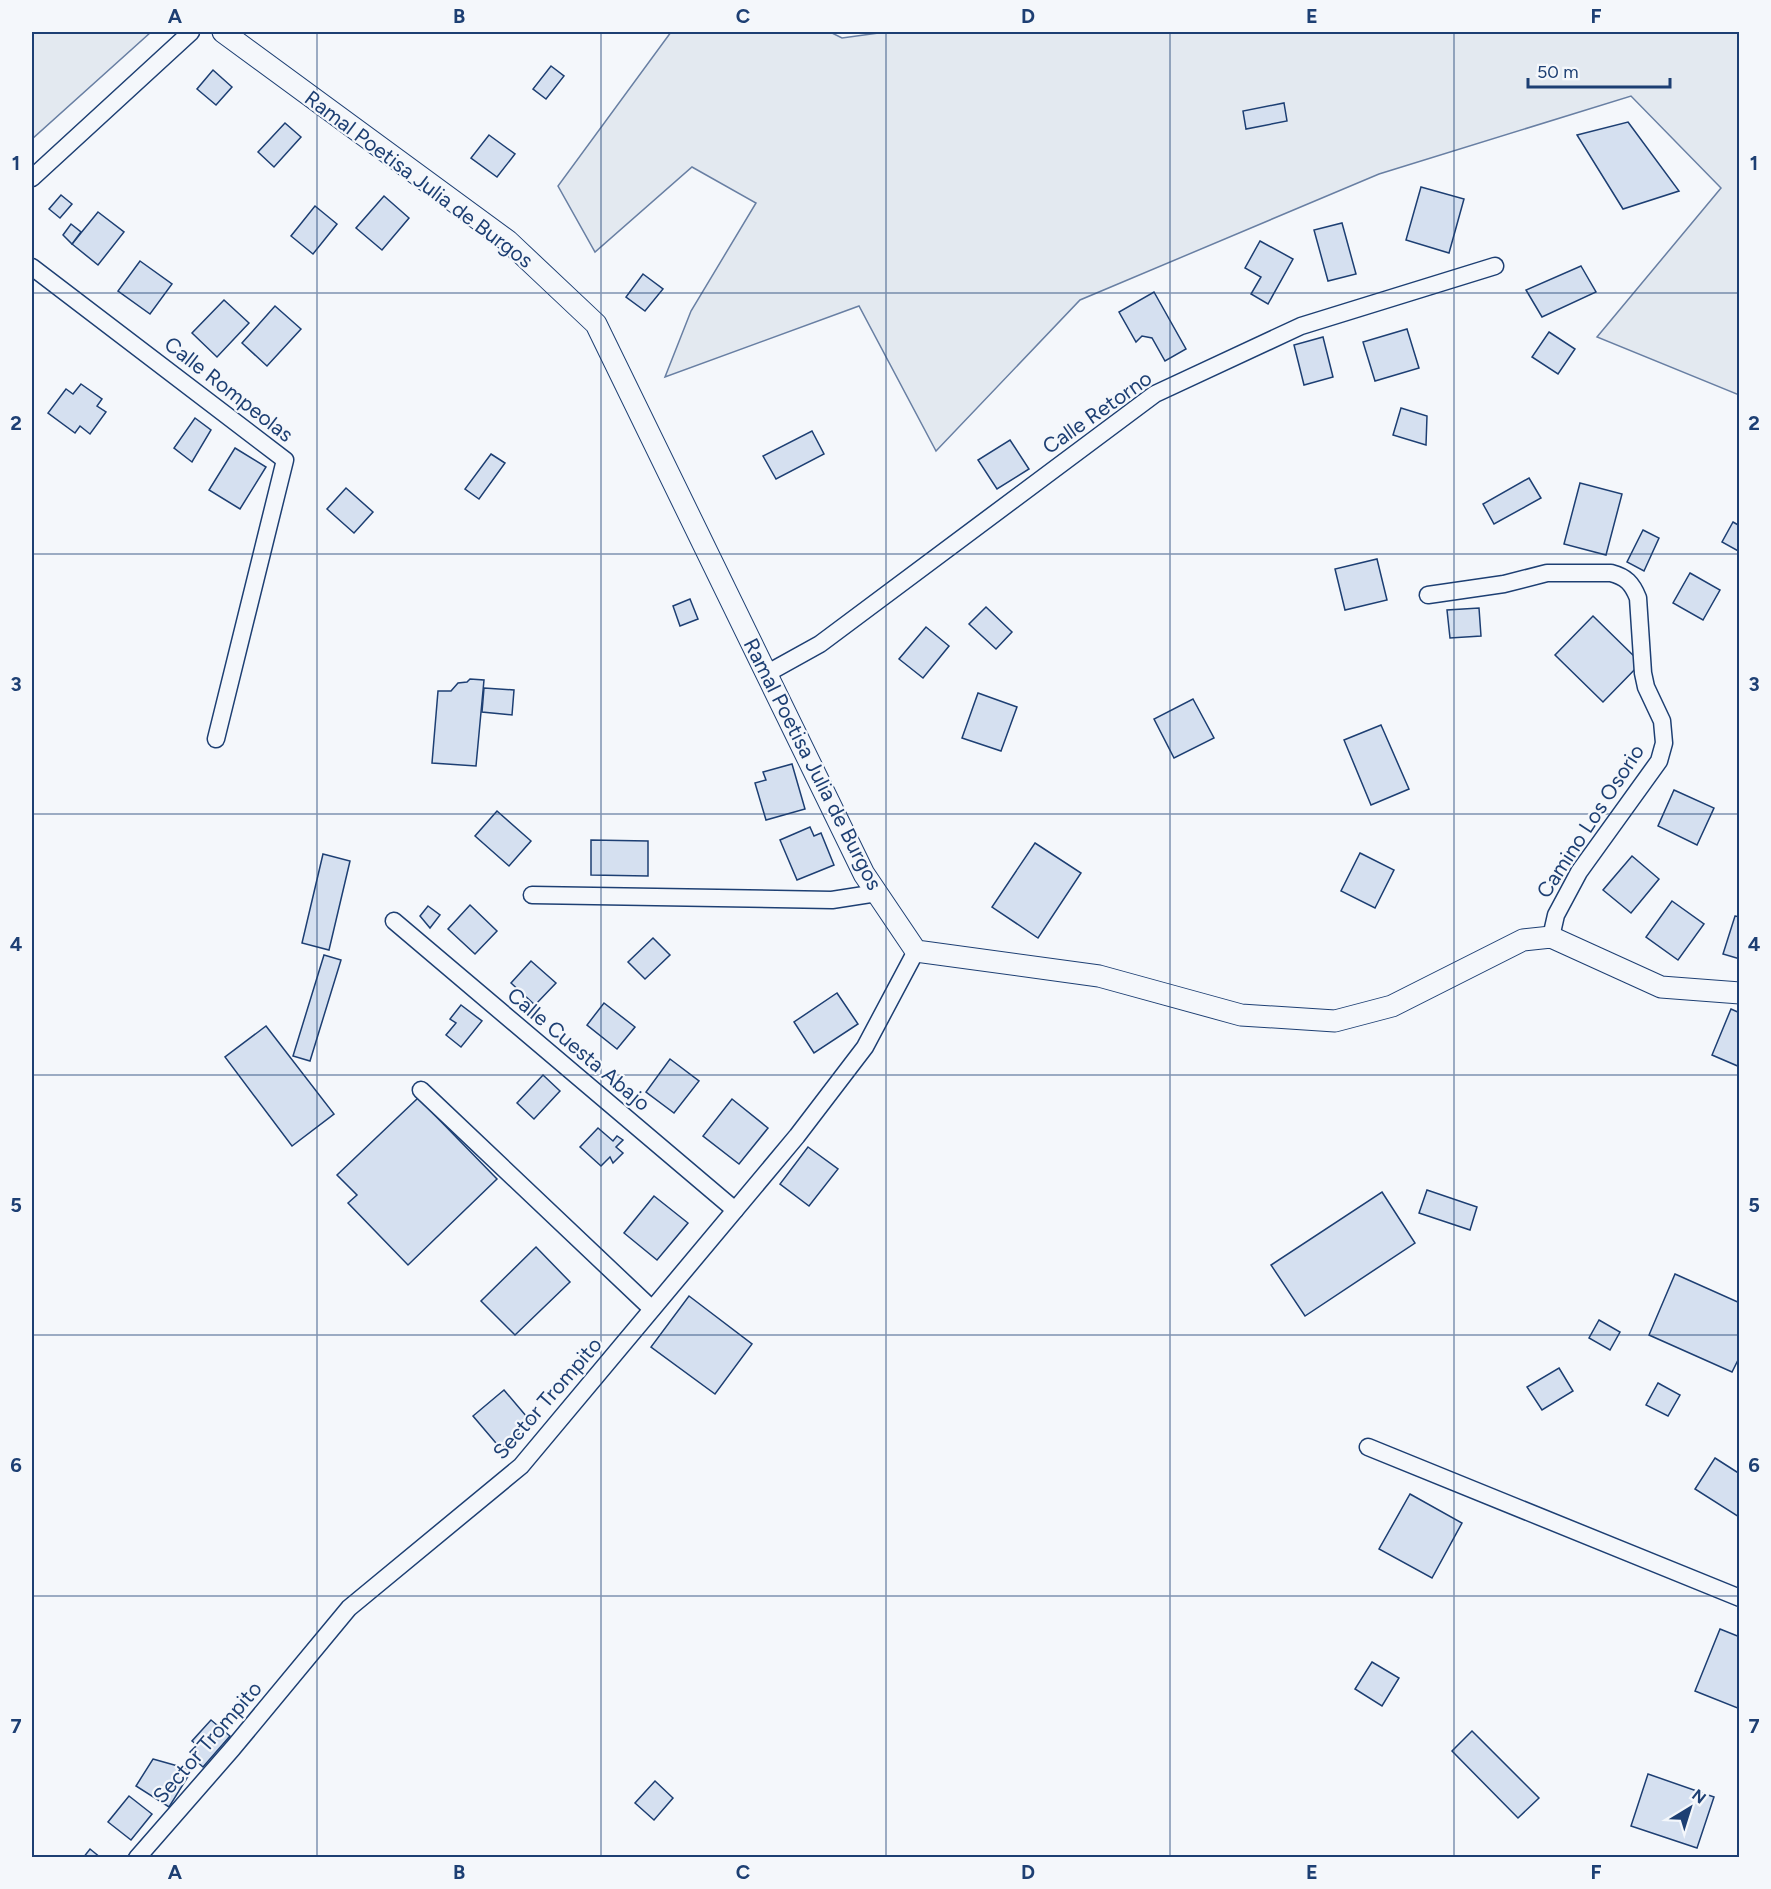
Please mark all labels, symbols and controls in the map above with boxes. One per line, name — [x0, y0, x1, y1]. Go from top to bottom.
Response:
text: A — [168, 4, 183, 28]
text: B — [453, 4, 465, 28]
text: C — [736, 4, 750, 28]
text: D — [1021, 4, 1035, 28]
text: E — [1306, 4, 1318, 28]
text: F — [1590, 4, 1602, 28]
scale bar — [1528, 51, 1670, 89]
text: 50 m — [1537, 61, 1579, 83]
street label: Ramal Poetisa Julia de Burgos — [300, 85, 538, 273]
text: 1 — [12, 151, 20, 175]
text: 1 — [1750, 151, 1758, 175]
street label: Calle Rompeolas — [160, 331, 298, 447]
street label: Calle Retorno — [1038, 365, 1156, 459]
text: 2 — [10, 411, 22, 435]
text: 2 — [1748, 411, 1760, 435]
street label: Ramal Poetisa Julia de Burgos — [738, 634, 888, 894]
text: 3 — [10, 672, 22, 696]
text: 3 — [1748, 672, 1760, 696]
street label: Camino Los Osorio — [1531, 739, 1649, 903]
text: 4 — [10, 932, 23, 956]
text: 4 — [1748, 932, 1761, 956]
street label: Calle Cuesta Abajo — [503, 982, 655, 1116]
text: 5 — [10, 1193, 22, 1217]
text: 5 — [1748, 1193, 1760, 1217]
street label: Sector Trompito — [487, 1332, 607, 1464]
text: 6 — [10, 1453, 22, 1477]
text: 6 — [1748, 1453, 1760, 1477]
street label: Sector Trompito — [147, 1676, 267, 1808]
text: 7 — [10, 1714, 22, 1738]
text: 7 — [1748, 1714, 1760, 1738]
north arrow — [1660, 1778, 1720, 1838]
text: N — [1688, 1785, 1710, 1808]
text: A — [168, 1860, 183, 1884]
text: B — [453, 1860, 465, 1884]
text: C — [736, 1860, 750, 1884]
text: D — [1021, 1860, 1035, 1884]
text: E — [1306, 1860, 1318, 1884]
text: F — [1590, 1860, 1602, 1884]

